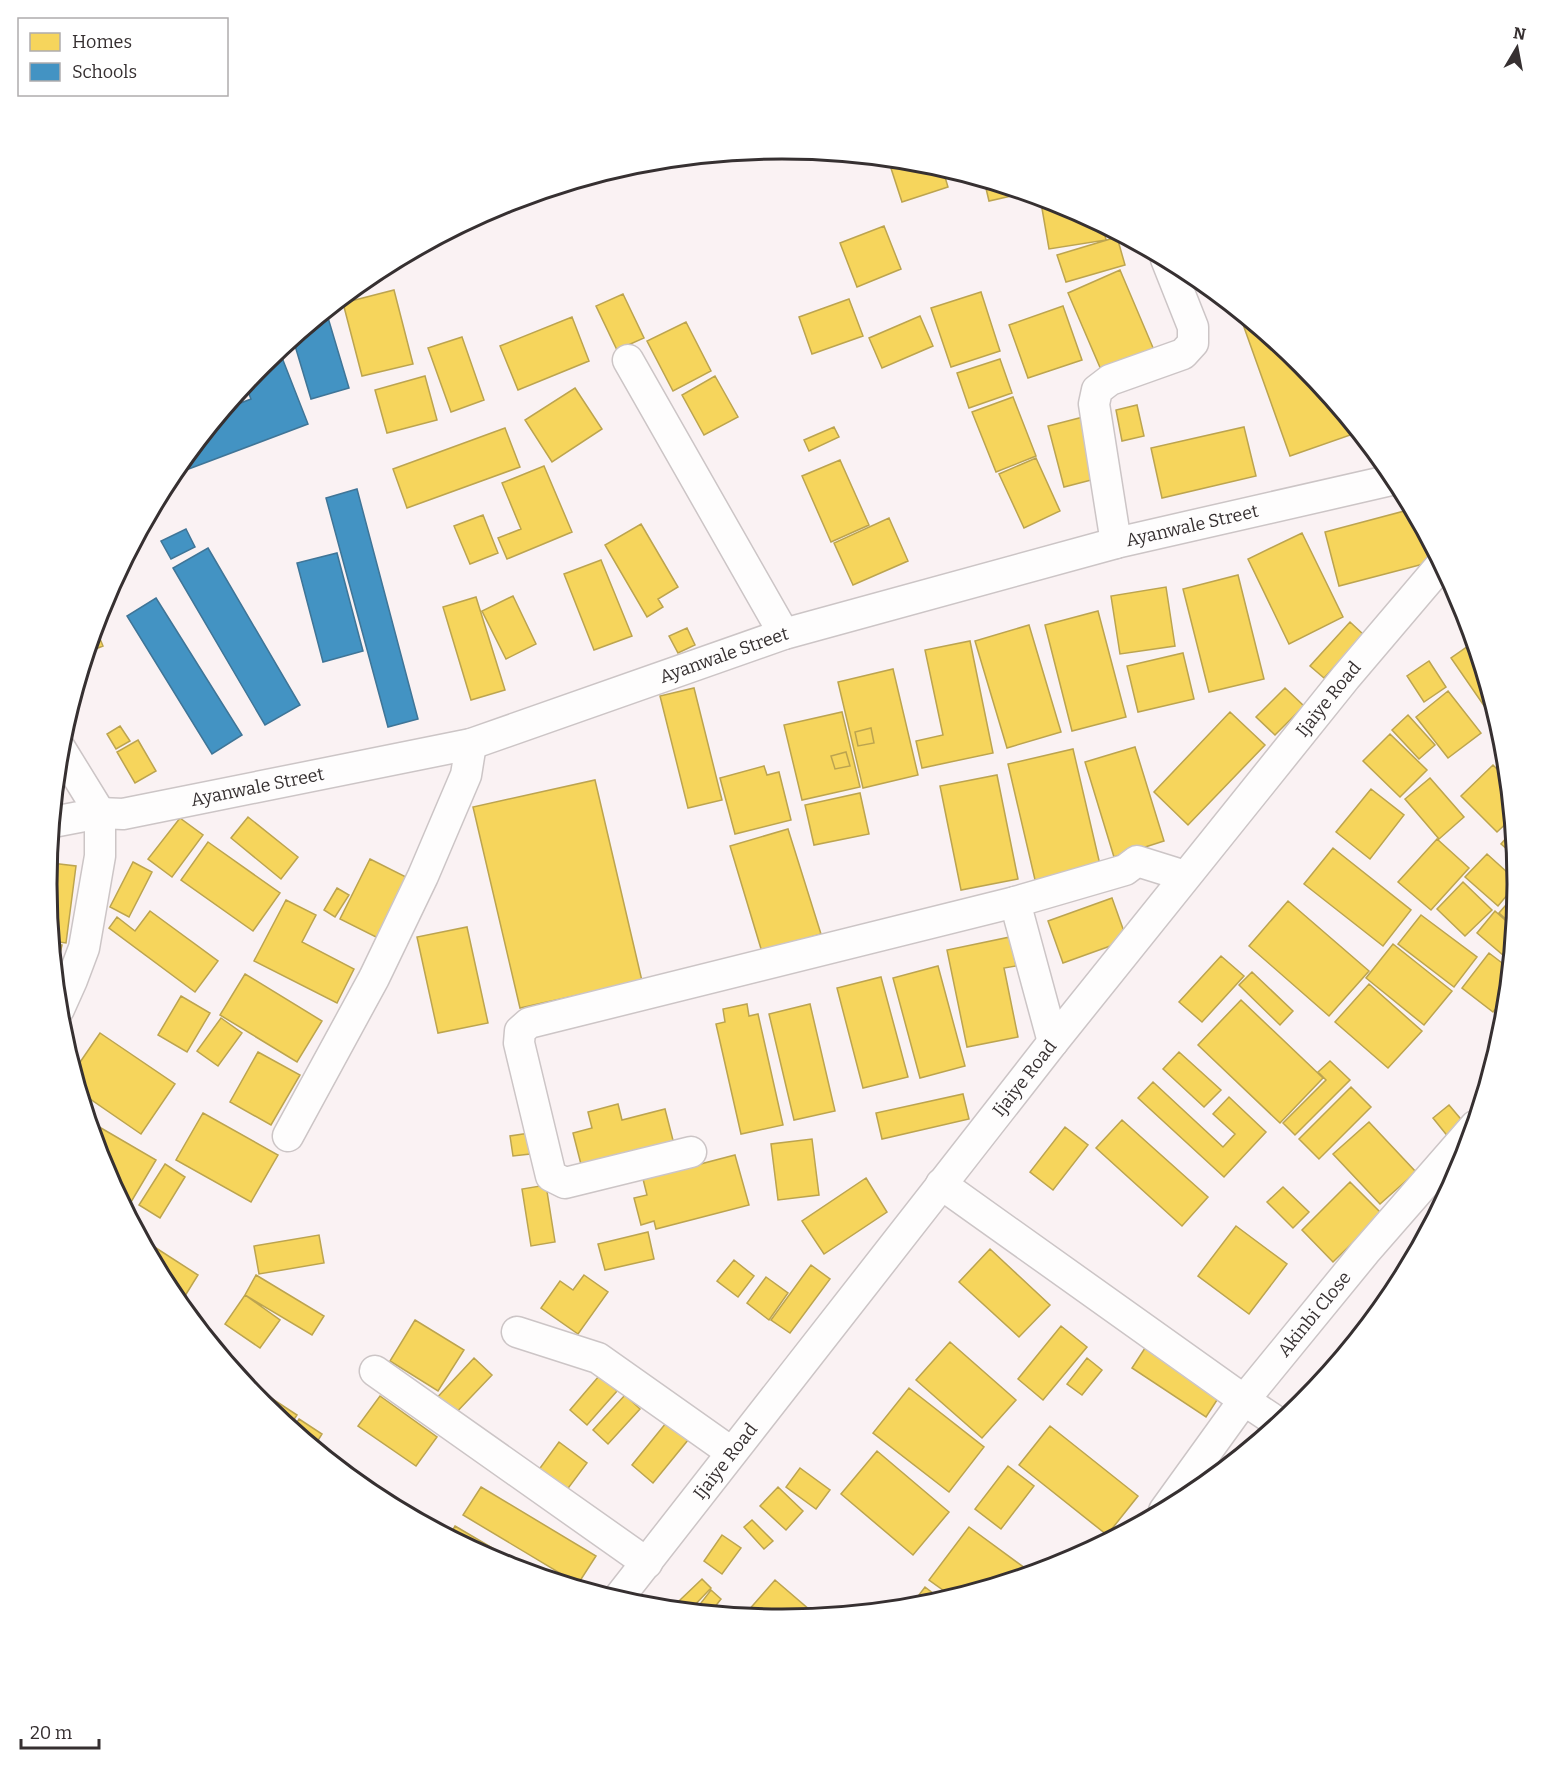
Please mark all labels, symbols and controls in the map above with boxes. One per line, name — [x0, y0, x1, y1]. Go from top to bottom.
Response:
legend — [18, 18, 228, 96]
north arrow — [1487, 18, 1547, 78]
text: N — [1512, 23, 1527, 44]
text: Homes — [72, 31, 132, 53]
text: Schools — [72, 61, 137, 83]
street label: Ayanwale Street — [1124, 500, 1261, 551]
street label: Ayanwale Street — [657, 622, 791, 688]
street label: Ijaiye Road — [1291, 656, 1366, 741]
street label: Ayanwale Street — [189, 763, 326, 811]
street label: Ijaiye Road — [988, 1036, 1061, 1121]
street label: Akinbi Close — [1273, 1267, 1356, 1361]
street label: Ijaiye Road — [689, 1418, 762, 1504]
scale bar — [21, 1712, 99, 1750]
text: 20 m — [30, 1722, 72, 1744]

